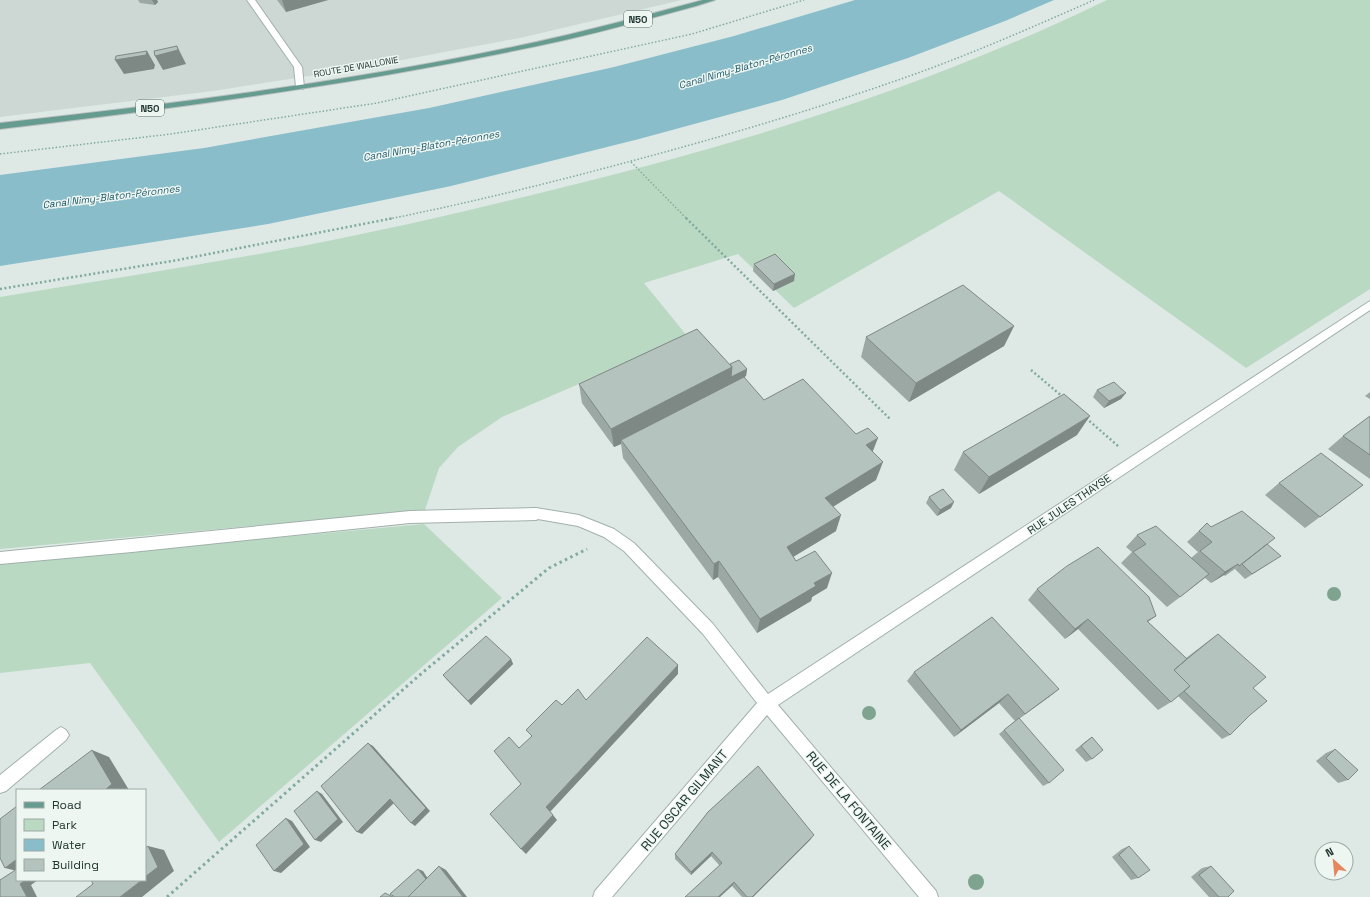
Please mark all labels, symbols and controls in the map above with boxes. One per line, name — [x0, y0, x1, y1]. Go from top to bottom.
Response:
road number: N50 — [624, 11, 652, 27]
water label: Canal Nimy-Blaton-Péronnes — [677, 41, 814, 92]
street label: ROUTE DE WALLONIE — [313, 54, 399, 80]
road number: N50 — [136, 100, 164, 116]
water label: Canal Nimy-Blaton-Péronnes — [362, 127, 501, 164]
water label: Canal Nimy-Blaton-Péronnes — [42, 182, 181, 211]
street label: RUE JULES THAYSE — [1025, 471, 1113, 537]
street label: RUE OSCAR GILMANT — [637, 746, 732, 854]
street label: RUE DE LA FONTAINE — [802, 748, 895, 853]
legend — [16, 789, 146, 881]
text: Road — [52, 797, 81, 813]
text: Park — [52, 817, 77, 833]
text: Water — [52, 837, 86, 853]
north arrow — [1314, 841, 1354, 881]
text: N — [1323, 844, 1336, 860]
text: Building — [52, 857, 99, 873]

